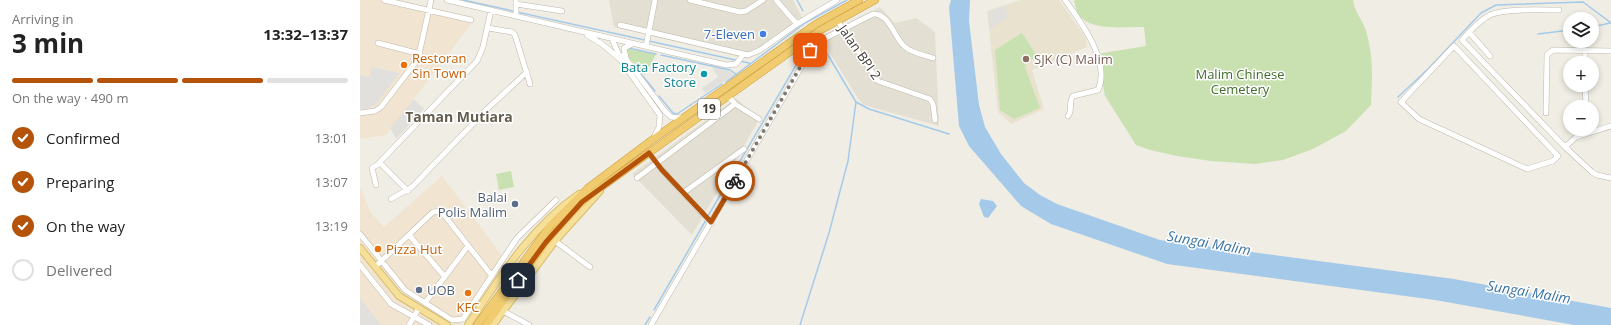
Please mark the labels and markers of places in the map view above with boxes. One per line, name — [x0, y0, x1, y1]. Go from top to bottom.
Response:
place label: 7-Eleven — [704, 25, 755, 43]
marker: 7-Eleven — [758, 29, 768, 39]
pin — [793, 33, 827, 67]
place label: Restoran Sin Town — [412, 49, 467, 82]
place label: SJK (C) Malim — [1034, 50, 1113, 68]
marker: SJK (C) Malim — [1021, 54, 1031, 64]
place label: Bata Factory Store — [621, 58, 696, 91]
marker: Restoran Sin Town — [399, 60, 409, 70]
marker: Bata Factory Store — [699, 69, 709, 79]
place label: Balai Polis Malim — [438, 188, 507, 221]
marker: Balai Polis Malim — [510, 199, 520, 209]
place label: Pizza Hut — [386, 240, 442, 258]
marker: Pizza Hut — [373, 244, 383, 254]
pin — [501, 263, 535, 297]
place label: UOB — [427, 281, 455, 299]
marker: UOB — [414, 285, 424, 295]
marker: KFC — [463, 288, 473, 298]
place label: KFC — [457, 298, 479, 316]

